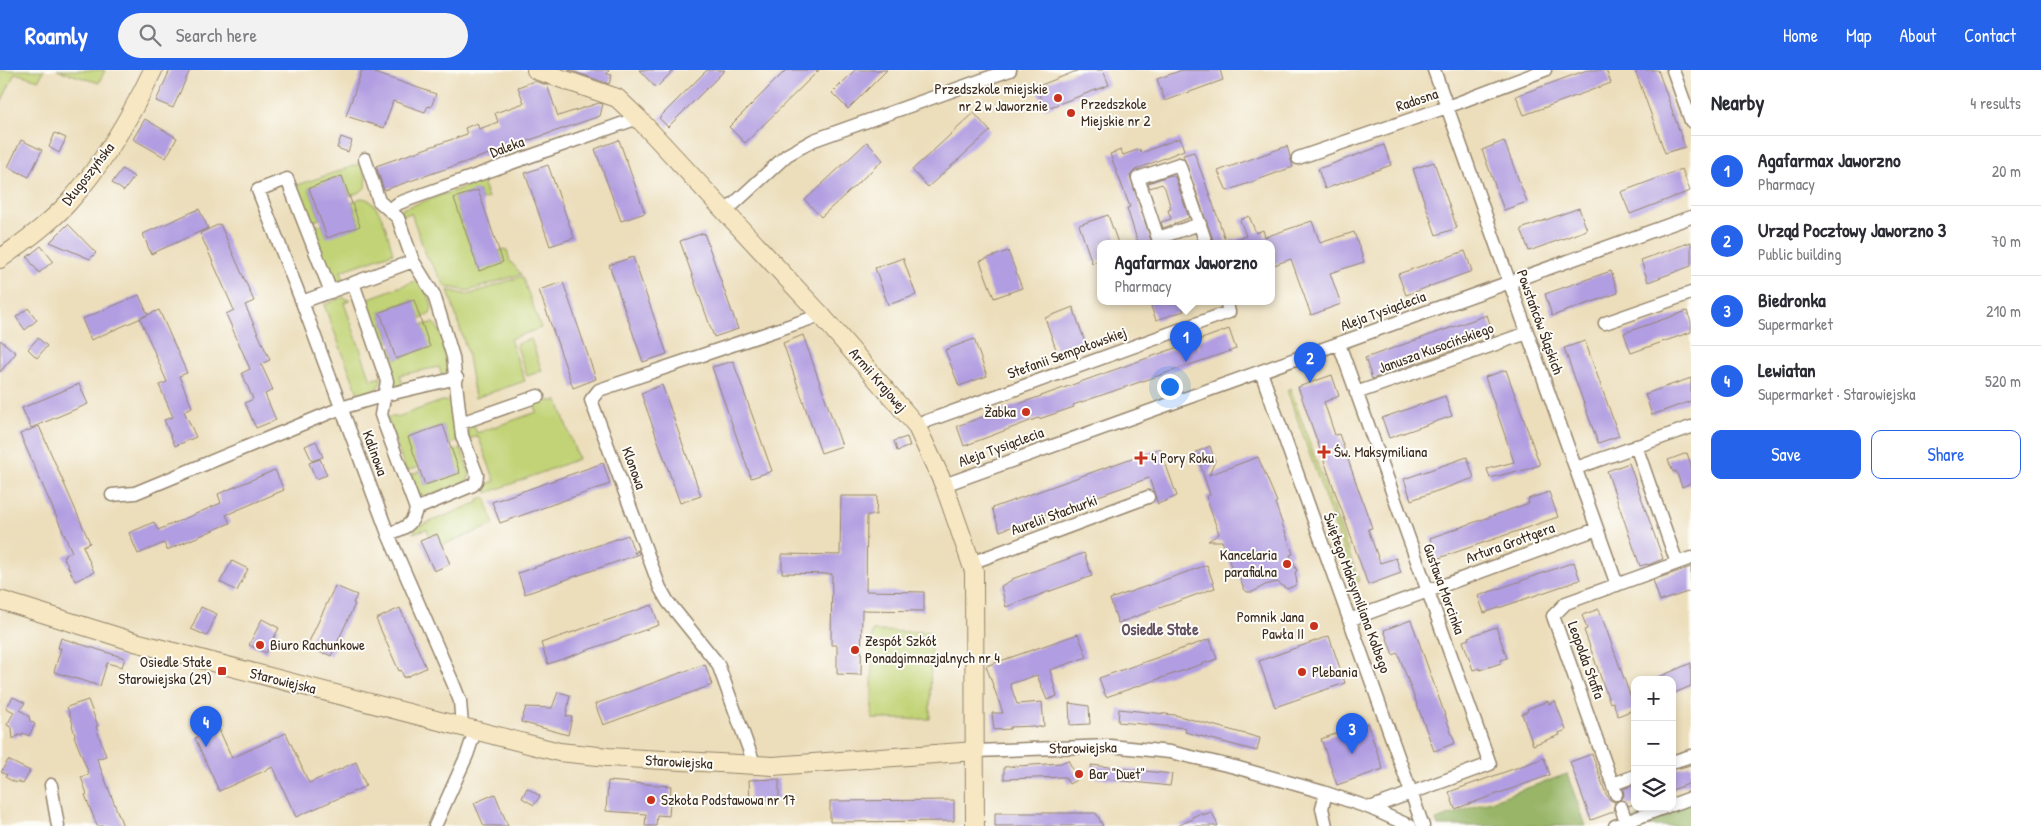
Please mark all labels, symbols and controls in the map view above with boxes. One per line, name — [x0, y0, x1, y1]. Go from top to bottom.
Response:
search box — [118, 13, 468, 58]
text: Roamly — [25, 19, 88, 51]
icon: search — [136, 21, 164, 49]
text: Search here — [176, 22, 257, 48]
text: Home — [1783, 23, 1818, 48]
text: Map — [1846, 23, 1871, 48]
text: About — [1899, 23, 1936, 48]
text: Contact — [1964, 23, 2016, 48]
place label: Przedszkole miejskie nr 2 w Jaworznie — [935, 78, 1048, 116]
street label: Radosna — [1393, 83, 1441, 116]
text: Nearby — [1711, 88, 1764, 117]
marker: Przedszkole miejskie nr 2 w Jaworznie — [1052, 92, 1064, 104]
text: 4 results — [1970, 92, 2021, 114]
place label: Przedszkole Miejskie nr 2 — [1081, 93, 1151, 131]
marker: Przedszkole Miejskie nr 2 — [1065, 107, 1077, 119]
street label: Daleka — [487, 131, 527, 162]
street label: Długoszyńska — [56, 138, 119, 210]
text: Agafarmax Jaworzno — [1758, 147, 1901, 173]
text: 1 — [1724, 160, 1730, 182]
text: 20 m — [1992, 160, 2021, 182]
text: Pharmacy — [1758, 173, 1815, 195]
text: Urząd Pocztowy Jaworzno 3 — [1758, 217, 1946, 243]
text: 2 — [1723, 230, 1731, 252]
text: 70 m — [1991, 230, 2021, 252]
popup — [1097, 240, 1275, 305]
text: Public building — [1758, 243, 1841, 265]
text: Agafarmax Jaworzno — [1115, 249, 1257, 275]
street label: Powstańców Śląskich — [1512, 266, 1569, 377]
text: Pharmacy — [1115, 275, 1172, 297]
street label: Aleja Tysiąclecia — [1337, 285, 1429, 336]
text: Biedronka — [1758, 287, 1826, 313]
text: 3 — [1723, 300, 1731, 322]
text: 210 m — [1986, 300, 2021, 322]
text: Supermarket — [1758, 313, 1833, 335]
street label: Janusza Kusocińskiego — [1375, 317, 1496, 378]
street label: Stefanii Sempołowskiej — [1004, 321, 1129, 384]
pin: 1 — [1170, 321, 1202, 362]
pin: 2 — [1294, 342, 1326, 383]
street label: Armii Krajowej — [845, 343, 912, 416]
text: Lewiatan — [1758, 357, 1816, 383]
text: 4 — [1724, 370, 1730, 392]
text: 520 m — [1985, 370, 2021, 392]
your location — [1157, 374, 1183, 400]
text: Supermarket · Starowiejska — [1758, 383, 1915, 405]
place label: Żabka — [984, 401, 1016, 422]
marker: Żabka — [1020, 406, 1032, 418]
street label: Aleja Tysiąclecia — [955, 421, 1047, 472]
street label: Kalinowa — [358, 427, 393, 478]
button: Save — [1711, 430, 1861, 479]
button: Share — [1871, 430, 2021, 479]
place label: Św. Maksymiliana — [1334, 441, 1427, 462]
street label: Klonowa — [617, 444, 652, 492]
marker: Św. Maksymiliana — [1318, 446, 1330, 458]
place label: 4 Pory Roku — [1151, 447, 1214, 468]
marker: 4 Pory Roku — [1135, 452, 1147, 464]
street label: Aurelii Stachurki — [1008, 489, 1100, 540]
street label: Świętego Maksymiliana Kolbego — [1319, 510, 1396, 676]
street label: Artura Grottgera — [1463, 517, 1557, 568]
street label: Gustawa Morcinka — [1418, 541, 1471, 637]
place label: Kancelaria parafialna — [1220, 544, 1277, 582]
marker: Kancelaria parafialna — [1281, 558, 1293, 570]
place label: Pomnik Jana Pawła II — [1237, 606, 1304, 644]
district label: Osiedle Stałe — [1121, 618, 1199, 640]
street label: Leopolda Staffa — [1563, 618, 1610, 702]
marker: Pomnik Jana Pawła II — [1308, 620, 1320, 632]
place label: Zespół Szkół Ponadgimnazjalnych nr 4 — [865, 630, 1000, 668]
place label: Biuro Rachunkowe — [270, 634, 365, 655]
marker: Biuro Rachunkowe — [254, 639, 266, 651]
marker: Zespół Szkół Ponadgimnazjalnych nr 4 — [849, 644, 861, 656]
place label: Osiedle Stałe Starowiejska (29) — [118, 651, 212, 689]
place label: Plebania — [1312, 661, 1357, 682]
street label: Starowiejska — [248, 662, 318, 699]
marker: Osiedle Stałe Starowiejska (29) — [216, 665, 228, 677]
marker: Plebania — [1296, 666, 1308, 678]
map controls — [1631, 676, 1676, 811]
button: + — [1631, 676, 1676, 721]
pin: 4 — [190, 706, 222, 747]
pin: 3 — [1336, 713, 1368, 754]
button: − — [1631, 721, 1676, 766]
street label: Starowiejska — [1049, 736, 1117, 759]
street label: Starowiejska — [645, 749, 713, 774]
place label: Bar "Duet" — [1089, 763, 1145, 784]
button: layers — [1631, 766, 1676, 811]
marker: Bar "Duet" — [1073, 768, 1085, 780]
place label: Szkoła Podstawowa nr 17 — [661, 789, 796, 810]
marker: Szkoła Podstawowa nr 17 — [645, 794, 657, 806]

